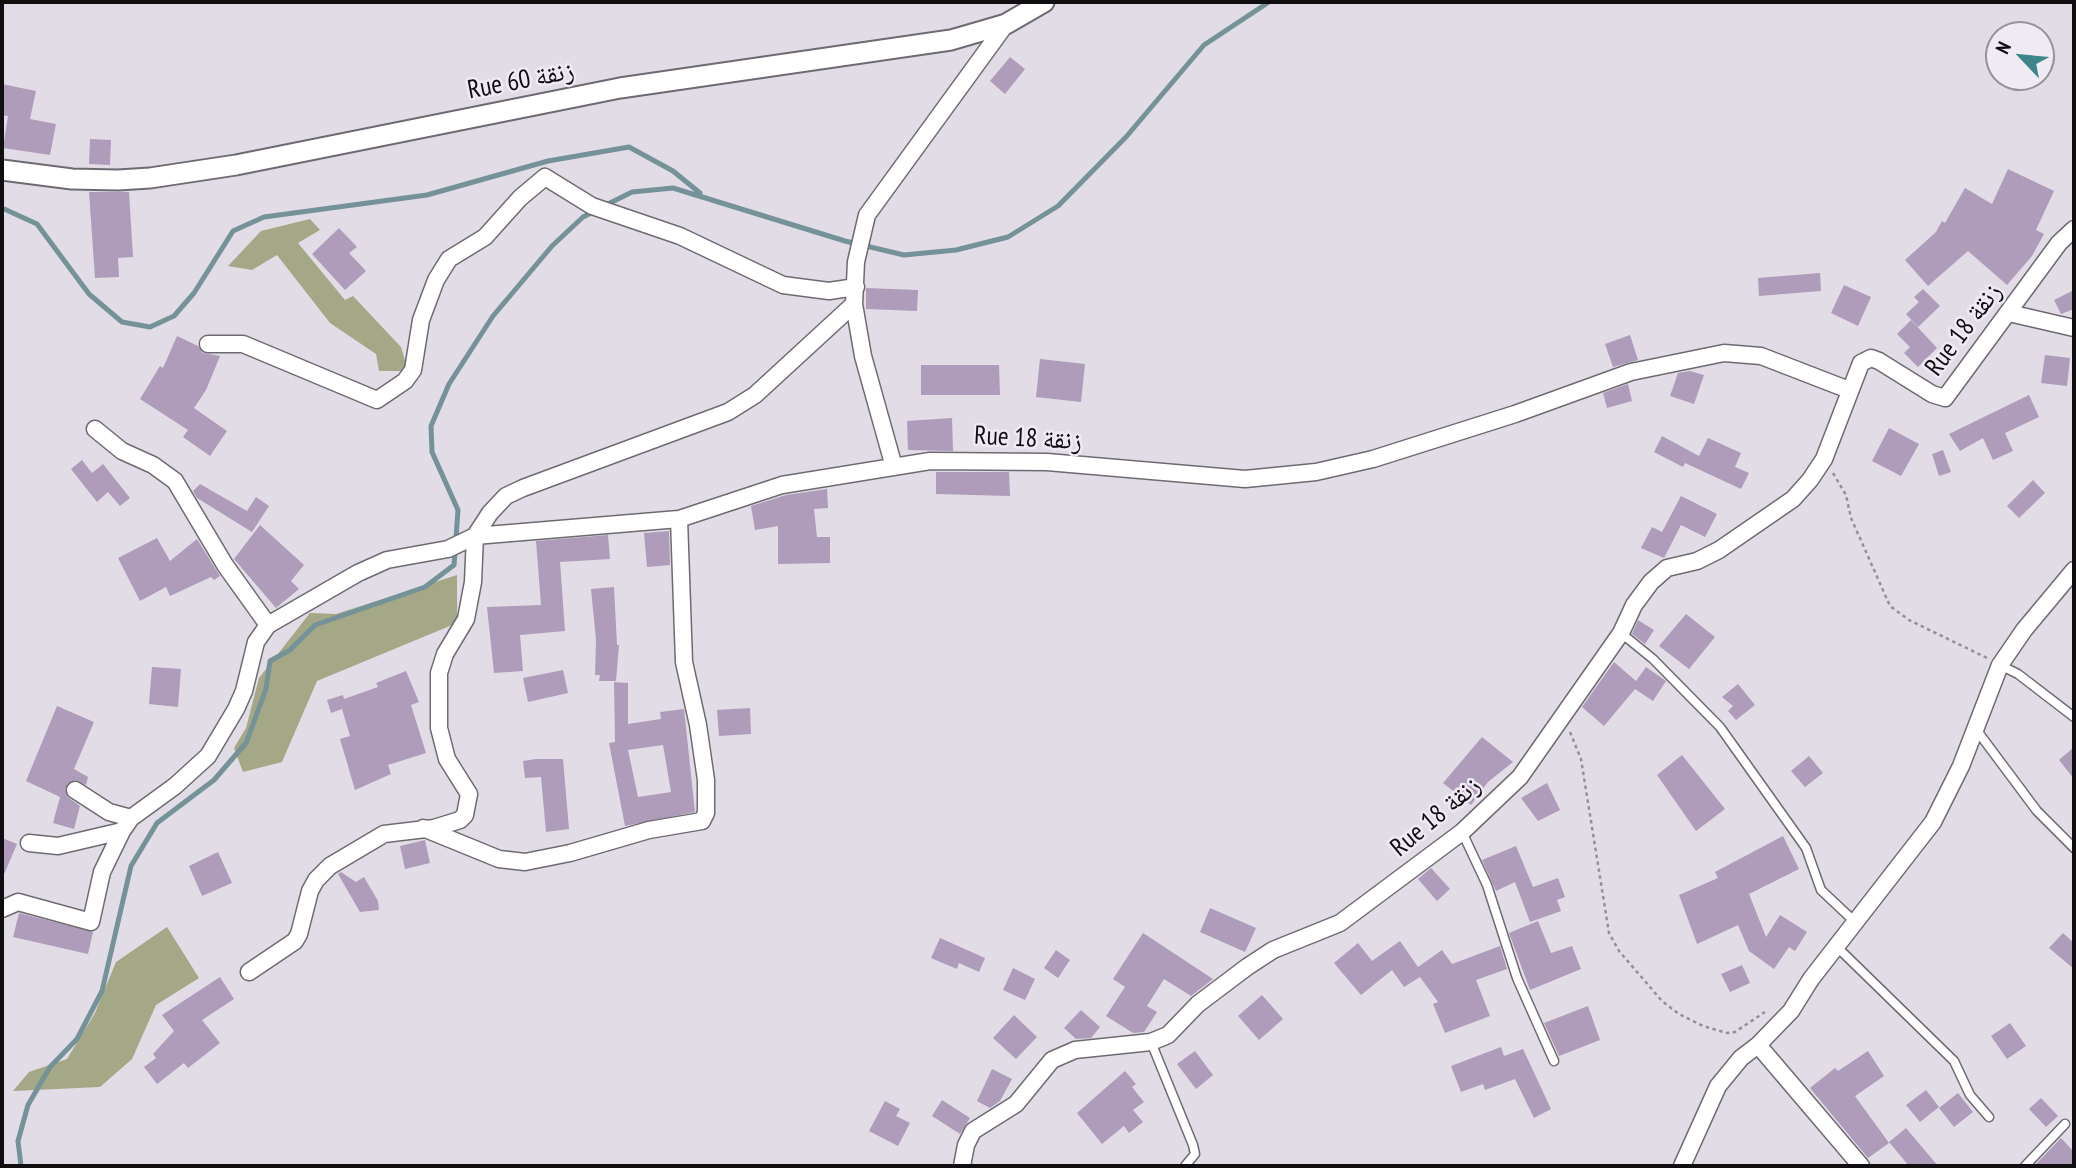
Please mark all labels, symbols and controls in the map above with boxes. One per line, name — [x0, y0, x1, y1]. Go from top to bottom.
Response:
north arrow — [1985, 21, 2055, 91]
text: N — [1990, 38, 2016, 58]
street label: Rue 60 زنقة — [465, 55, 577, 107]
street label: Rue 18 زنقة — [1919, 278, 2009, 382]
street label: Rue 18 زنقة — [973, 421, 1083, 457]
street label: Rue 18 زنقة — [1385, 770, 1487, 864]

